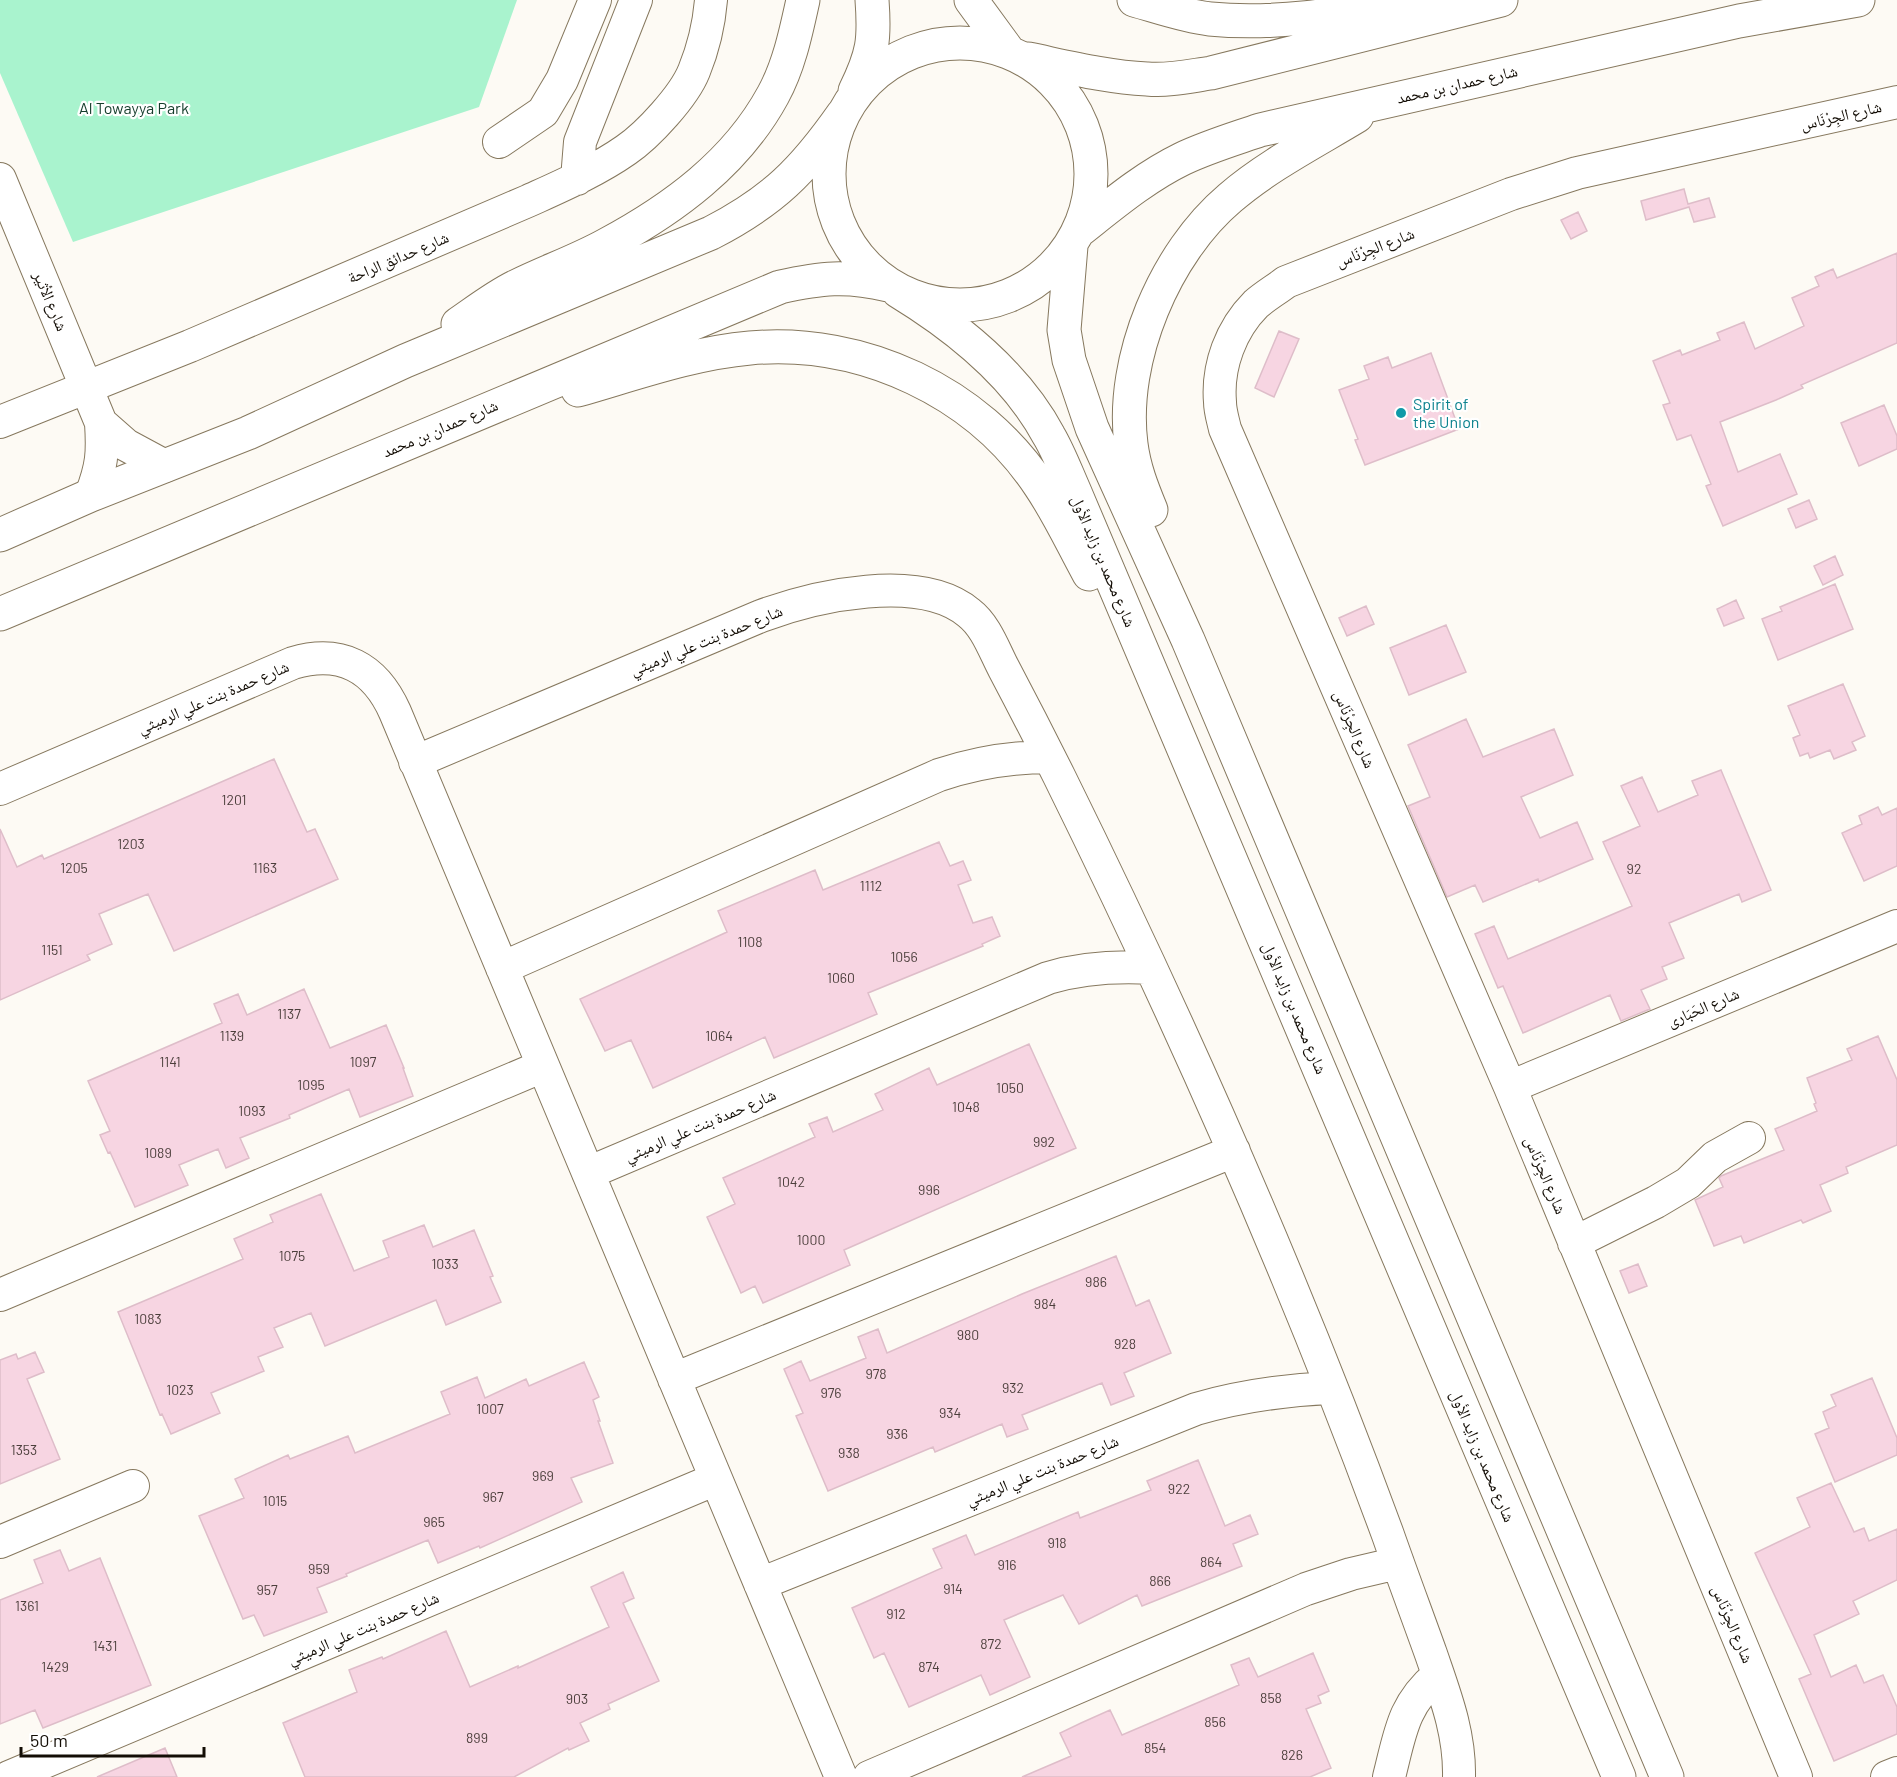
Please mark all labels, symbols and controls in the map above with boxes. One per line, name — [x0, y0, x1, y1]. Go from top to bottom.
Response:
street label: شارع حمدان بن محمد — [1395, 60, 1520, 109]
street label: شارع الجِرْنَاس — [1799, 96, 1884, 136]
park label: Al Towayya Park — [79, 98, 189, 117]
street label: شارع الجِرْنَاس — [1333, 223, 1418, 273]
street label: شارع حدائق الراحة — [344, 227, 452, 288]
street label: شارع الأثير — [28, 267, 73, 334]
place label: Spirit of the Union — [1413, 394, 1479, 431]
street label: شارع حمدان بن محمد — [379, 395, 501, 462]
marker: Spirit of the Union — [1394, 406, 1408, 420]
street label: شارع محمد بن زايد الأول — [1066, 492, 1141, 630]
street label: شارع حمدة بنت علي الرميثي — [627, 600, 786, 683]
street label: شارع حمدة بنت علي الرميثي — [134, 656, 293, 741]
street label: شارع الجِرْنَاس — [1328, 687, 1380, 772]
house number: 1201 — [222, 791, 246, 808]
house number: 1203 — [117, 835, 145, 852]
house number: 1205 — [60, 859, 88, 876]
house number: 1163 — [253, 859, 277, 876]
house number: 92 — [1627, 860, 1641, 877]
house number: 1112 — [860, 877, 882, 894]
house number: 1108 — [737, 933, 763, 950]
street label: شارع محمد بن زايد الأول — [1257, 939, 1332, 1077]
house number: 1151 — [41, 941, 63, 958]
house number: 1056 — [890, 948, 918, 965]
house number: 1060 — [827, 969, 855, 986]
street label: شارع الحَبَارى — [1664, 983, 1742, 1032]
house number: 1137 — [277, 1005, 301, 1022]
house number: 1139 — [220, 1027, 244, 1044]
house number: 1064 — [705, 1027, 733, 1044]
house number: 1141 — [159, 1053, 181, 1070]
house number: 1097 — [350, 1053, 377, 1070]
house number: 1095 — [297, 1076, 325, 1093]
house number: 1050 — [996, 1079, 1024, 1096]
street label: شارع حمدة بنت علي الرميثي — [621, 1084, 780, 1169]
house number: 1048 — [952, 1098, 980, 1115]
house number: 1093 — [238, 1102, 266, 1119]
house number: 992 — [1033, 1133, 1055, 1150]
street label: شارع الجِرْنَاس — [1519, 1133, 1571, 1218]
house number: 1089 — [144, 1144, 172, 1161]
house number: 1042 — [777, 1173, 805, 1190]
house number: 996 — [918, 1181, 940, 1198]
house number: 1000 — [797, 1231, 825, 1248]
house number: 1075 — [279, 1247, 305, 1264]
house number: 1033 — [431, 1255, 459, 1272]
house number: 986 — [1085, 1273, 1107, 1290]
house number: 984 — [1034, 1295, 1056, 1312]
house number: 1083 — [134, 1310, 162, 1327]
house number: 980 — [957, 1326, 979, 1343]
house number: 928 — [1114, 1335, 1136, 1352]
house number: 978 — [865, 1365, 887, 1382]
house number: 932 — [1002, 1379, 1024, 1396]
house number: 1023 — [166, 1381, 194, 1398]
house number: 976 — [820, 1384, 842, 1401]
street label: شارع محمد بن زايد الأول — [1445, 1387, 1520, 1525]
house number: 1007 — [476, 1400, 504, 1417]
house number: 934 — [939, 1404, 961, 1421]
house number: 936 — [886, 1425, 908, 1442]
street label: شارع حمدة بنت علي الرميثي — [963, 1430, 1122, 1513]
house number: 1353 — [11, 1441, 37, 1458]
house number: 938 — [838, 1444, 860, 1461]
house number: 969 — [532, 1467, 554, 1484]
house number: 922 — [1168, 1480, 1190, 1497]
house number: 967 — [482, 1488, 504, 1505]
house number: 1015 — [263, 1492, 287, 1509]
house number: 965 — [423, 1513, 445, 1530]
house number: 918 — [1047, 1534, 1067, 1551]
house number: 864 — [1200, 1553, 1222, 1570]
house number: 916 — [997, 1556, 1017, 1573]
house number: 959 — [308, 1560, 330, 1577]
house number: 866 — [1149, 1572, 1171, 1589]
house number: 914 — [943, 1580, 963, 1597]
house number: 957 — [256, 1581, 278, 1598]
street label: شارع الجِرْنَاس — [1706, 1582, 1758, 1667]
street label: شارع حمدة بنت علي الرميثي — [284, 1587, 443, 1672]
house number: 1361 — [15, 1597, 39, 1614]
house number: 912 — [886, 1605, 906, 1622]
house number: 872 — [980, 1635, 1002, 1652]
house number: 1431 — [93, 1637, 117, 1654]
house number: 1429 — [41, 1658, 69, 1675]
house number: 874 — [918, 1658, 940, 1675]
house number: 858 — [1260, 1689, 1282, 1706]
house number: 903 — [566, 1690, 588, 1707]
house number: 856 — [1204, 1713, 1226, 1730]
scale bar — [21, 1720, 204, 1758]
text: 50 m — [30, 1729, 68, 1751]
house number: 899 — [466, 1729, 488, 1746]
house number: 854 — [1144, 1739, 1166, 1756]
house number: 826 — [1281, 1746, 1303, 1763]

